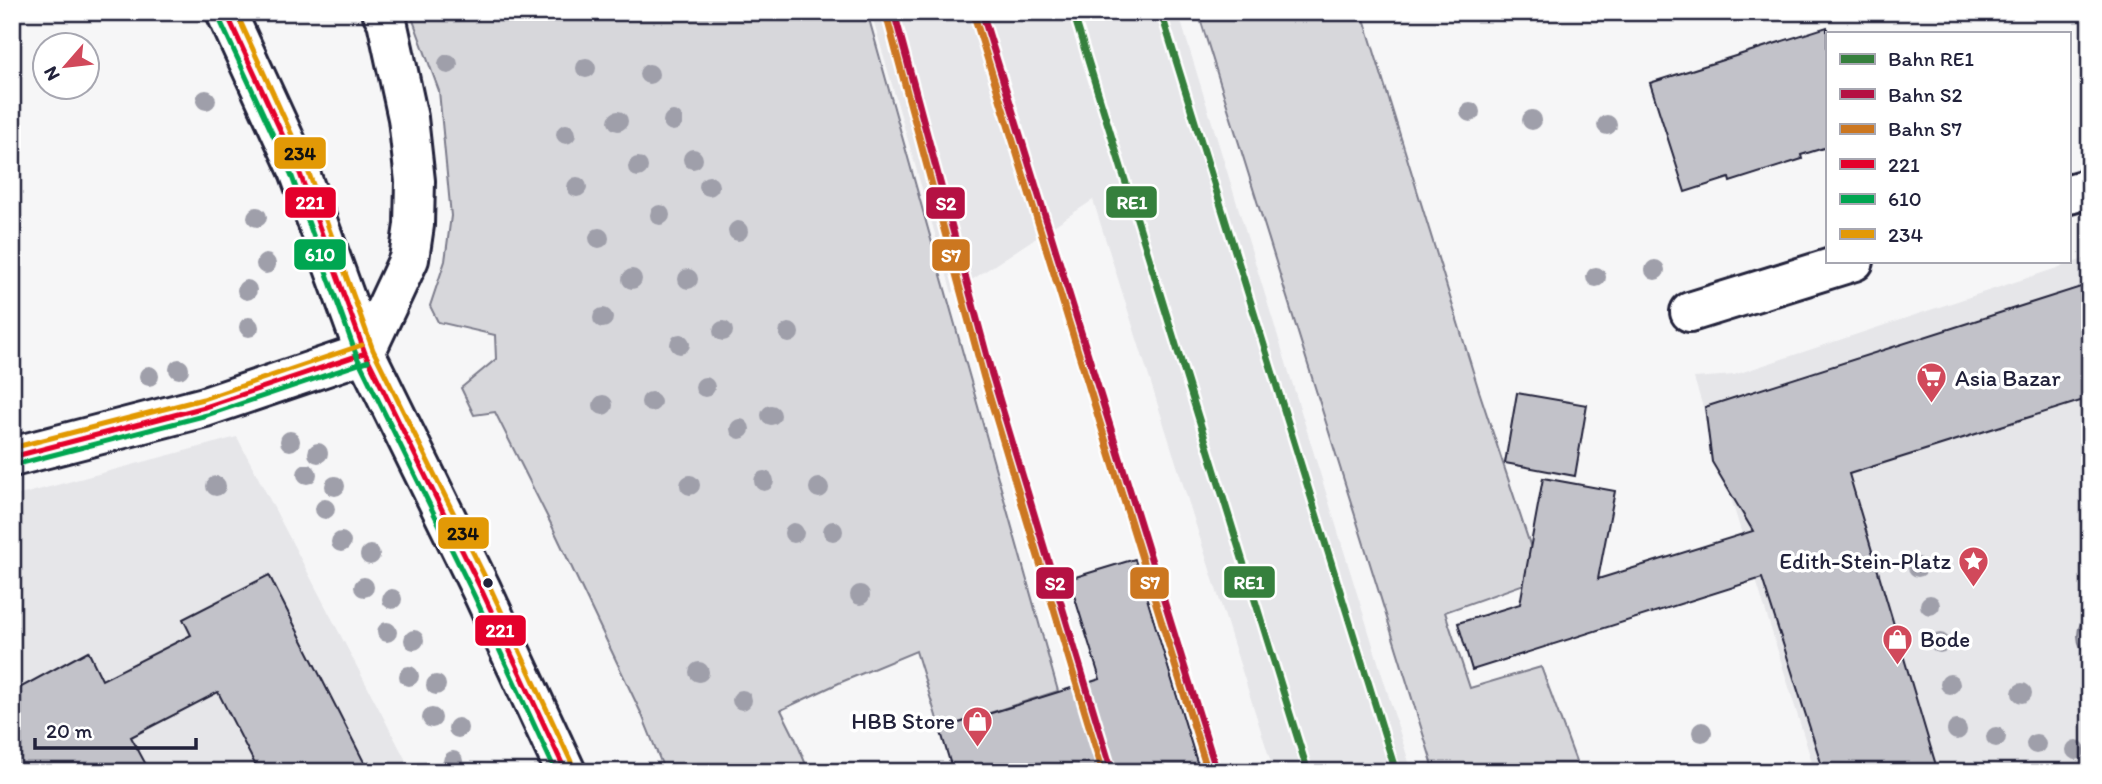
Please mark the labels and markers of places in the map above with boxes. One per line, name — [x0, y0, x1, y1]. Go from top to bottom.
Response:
supermarket icon: Asia Bazar — [1915, 361, 1949, 405]
place label: Asia Bazar — [1955, 364, 2061, 392]
place icon: Edith-Stein-Platz — [1957, 544, 1991, 588]
place label: Edith-Stein-Platz — [1779, 547, 1952, 575]
unlabelled marker — [481, 576, 495, 590]
shop icon: Bode — [1880, 622, 1914, 666]
place label: Bode — [1920, 625, 1970, 653]
shop icon: HBB Store — [961, 704, 995, 748]
place label: HBB Store — [851, 707, 955, 735]

